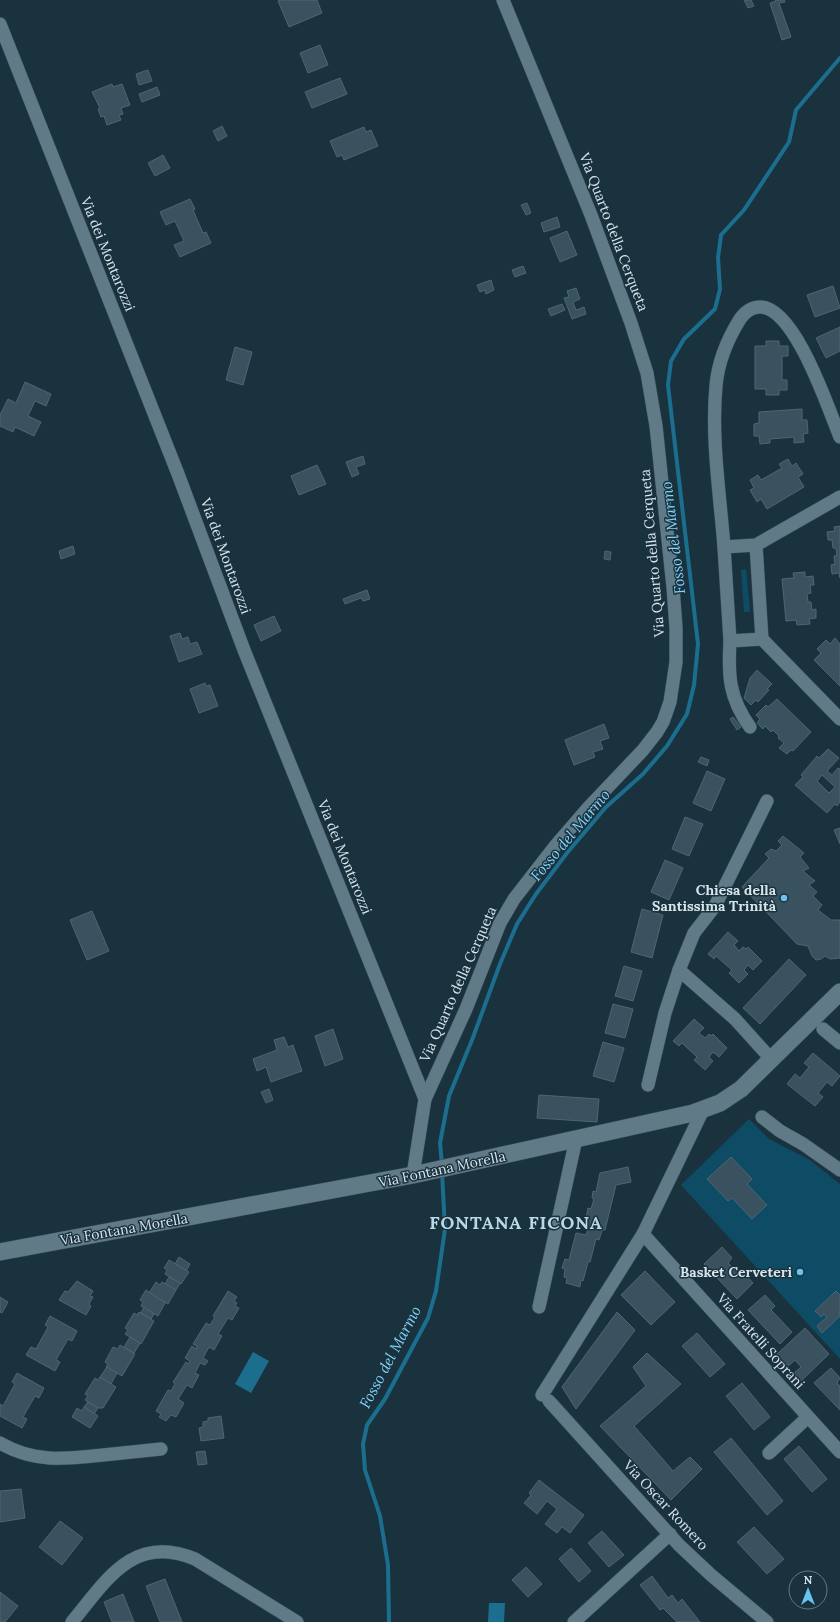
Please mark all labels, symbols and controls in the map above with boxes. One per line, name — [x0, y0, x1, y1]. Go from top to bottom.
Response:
street label: Via Quarto della Cerqueta — [575, 149, 653, 314]
street label: Via dei Montarozzi — [76, 193, 139, 314]
street label: Via Quarto della Cerqueta — [636, 468, 668, 639]
water label: Fosso del Marmo — [657, 480, 689, 595]
street label: Via dei Montarozzi — [196, 495, 255, 616]
water label: Fosso del Marmo — [526, 785, 614, 885]
street label: Via dei Montarozzi — [313, 796, 376, 917]
place label: Chiesa della Santissima Trinità — [652, 881, 777, 915]
marker: Chiesa della Santissima Trinità — [779, 893, 789, 903]
street label: Via Quarto della Cerqueta — [415, 903, 500, 1065]
street label: Via Fontana Morella — [376, 1147, 507, 1191]
street label: Via Fontana Morella — [58, 1209, 189, 1249]
district label: FONTANA FICONA — [429, 1211, 603, 1234]
place label: Basket Cerveteri — [680, 1263, 792, 1281]
marker: Basket Cerveteri — [795, 1267, 805, 1277]
street label: Via Fratelli Soprani — [713, 1289, 809, 1393]
water label: Fosso del Marmo — [355, 1302, 425, 1412]
street label: Via Oscar Romero — [619, 1455, 712, 1554]
north arrow — [788, 1570, 828, 1610]
text: N — [804, 1573, 813, 1587]

